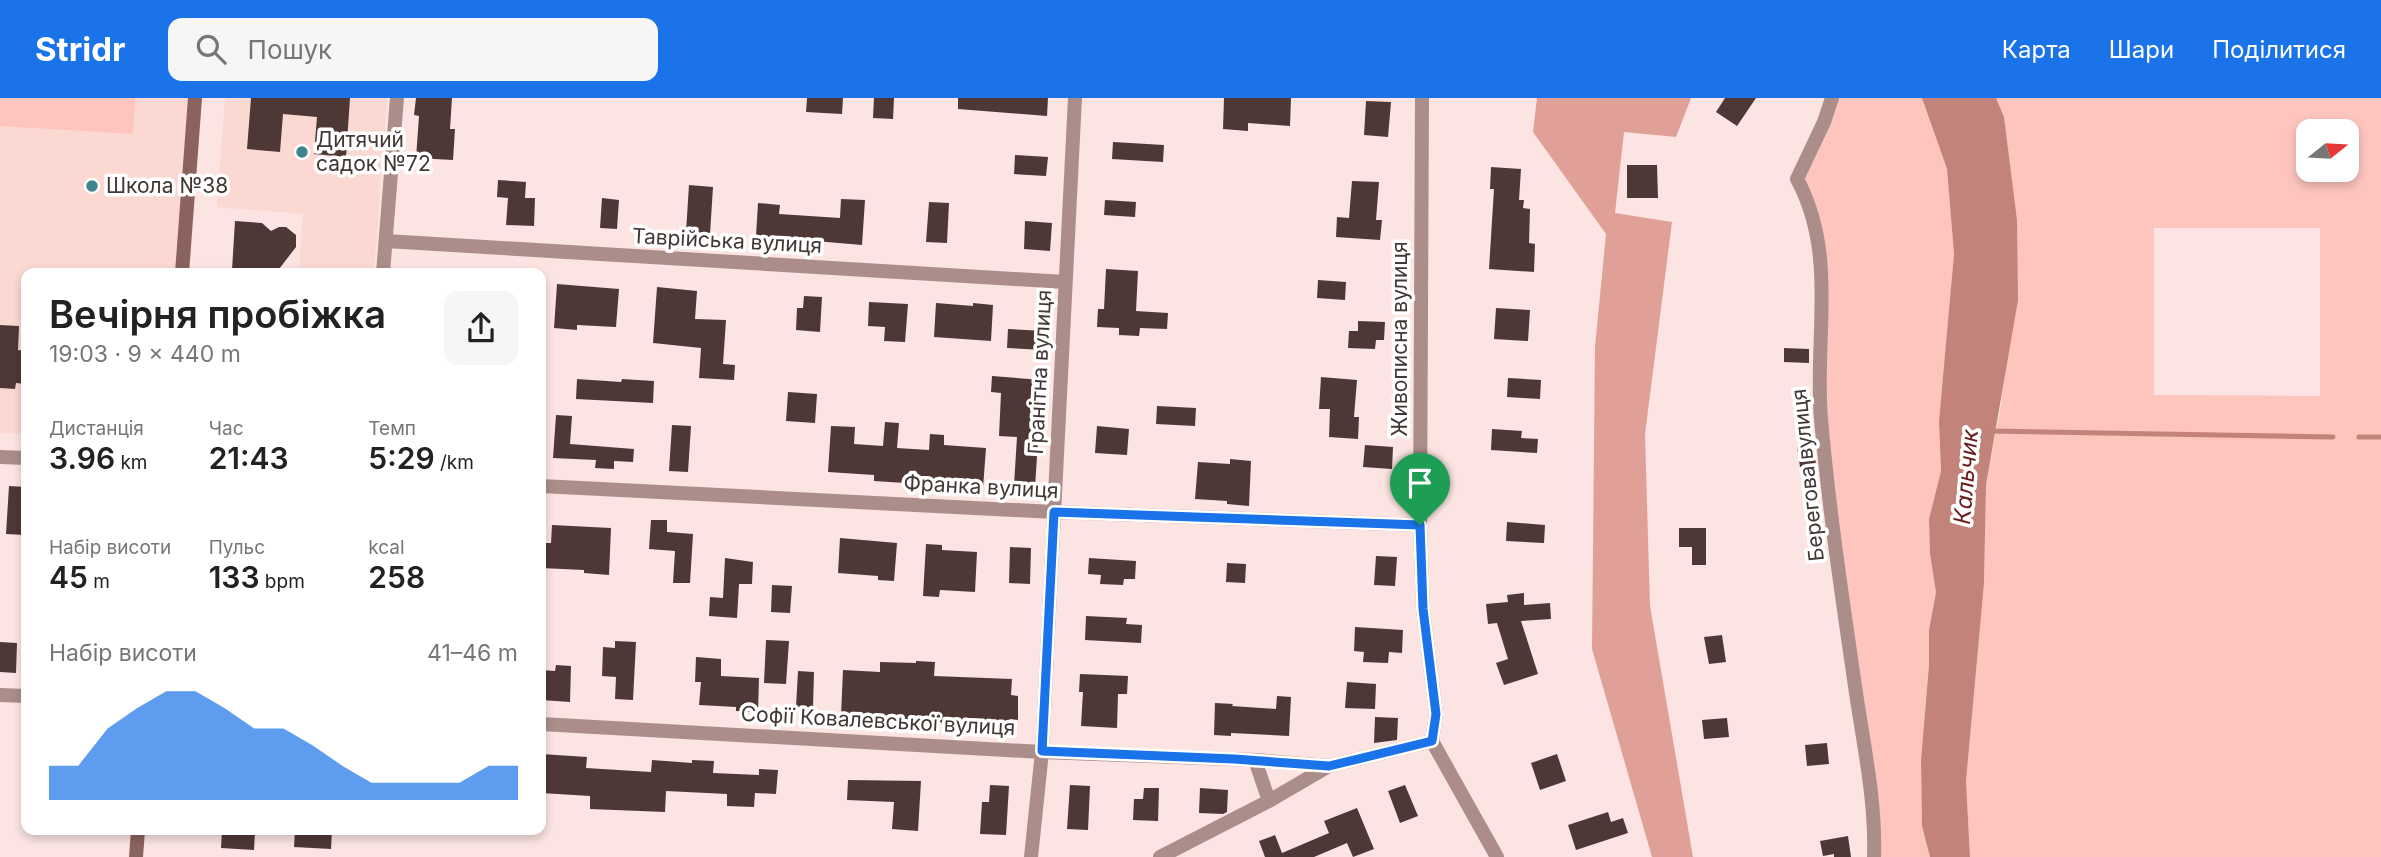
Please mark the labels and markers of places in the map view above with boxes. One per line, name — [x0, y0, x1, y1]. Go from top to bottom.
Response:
place label: Дитячий садок №72 — [316, 127, 431, 176]
marker: Дитячий садок №72 — [294, 144, 310, 160]
place label: Школа №38 — [106, 173, 228, 198]
marker: Школа №38 — [84, 178, 100, 194]
pin — [1390, 453, 1450, 525]

